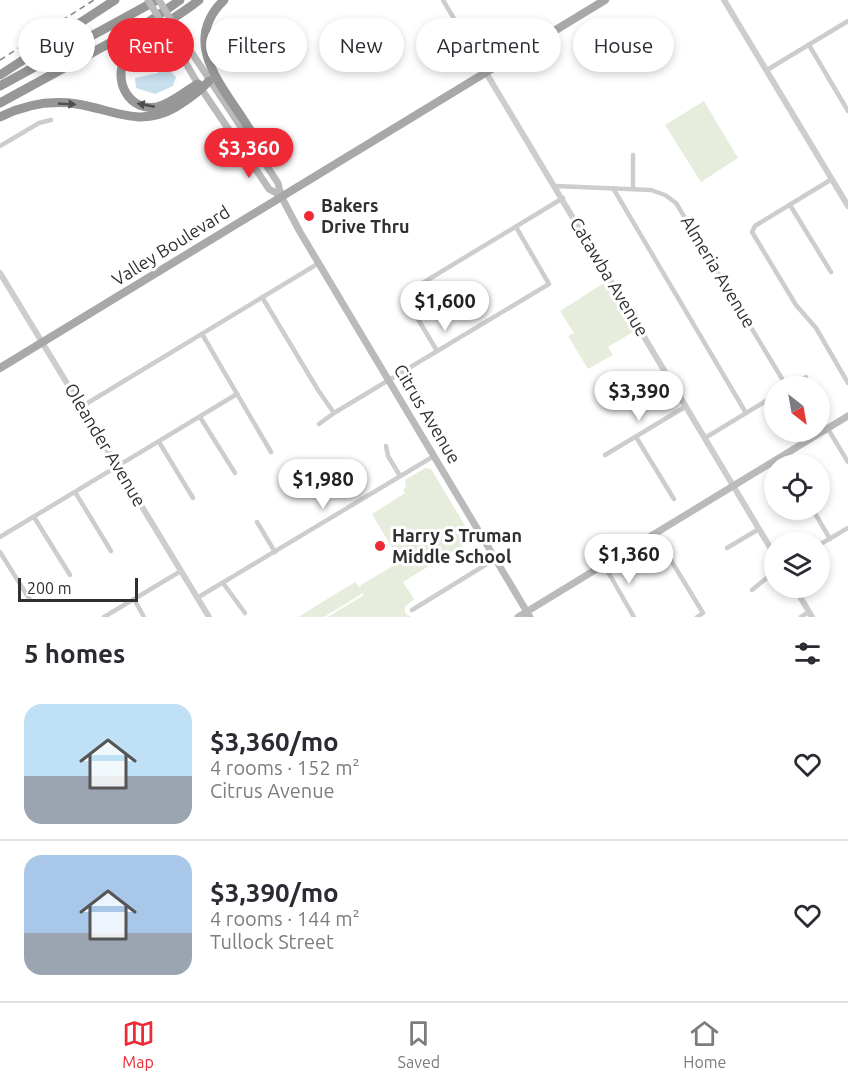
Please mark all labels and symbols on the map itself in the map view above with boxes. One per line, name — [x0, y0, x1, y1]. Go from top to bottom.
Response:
one-way arrow — [57, 99, 76, 108]
one-way arrow — [136, 100, 155, 109]
pin: $3,360 — [200, 128, 298, 179]
place label: Bakers Drive Thru — [321, 195, 410, 236]
street label: Valley Boulevard — [108, 201, 233, 289]
marker: Bakers Drive Thru — [302, 209, 316, 223]
street label: Almeria Avenue — [678, 212, 760, 331]
street label: Catawba Avenue — [566, 213, 653, 340]
pin: $1,600 — [396, 281, 494, 332]
street label: Citrus Avenue — [390, 360, 465, 467]
pin: $3,390 — [590, 371, 688, 422]
north arrow — [764, 376, 830, 442]
street label: Oleander Avenue — [61, 379, 151, 510]
pin: $1,980 — [274, 459, 372, 510]
place label: Harry S Truman Middle School — [392, 525, 522, 566]
pin: $1,360 — [580, 534, 678, 585]
marker: Harry S Truman Middle School — [373, 539, 387, 553]
scale bar — [18, 575, 138, 602]

